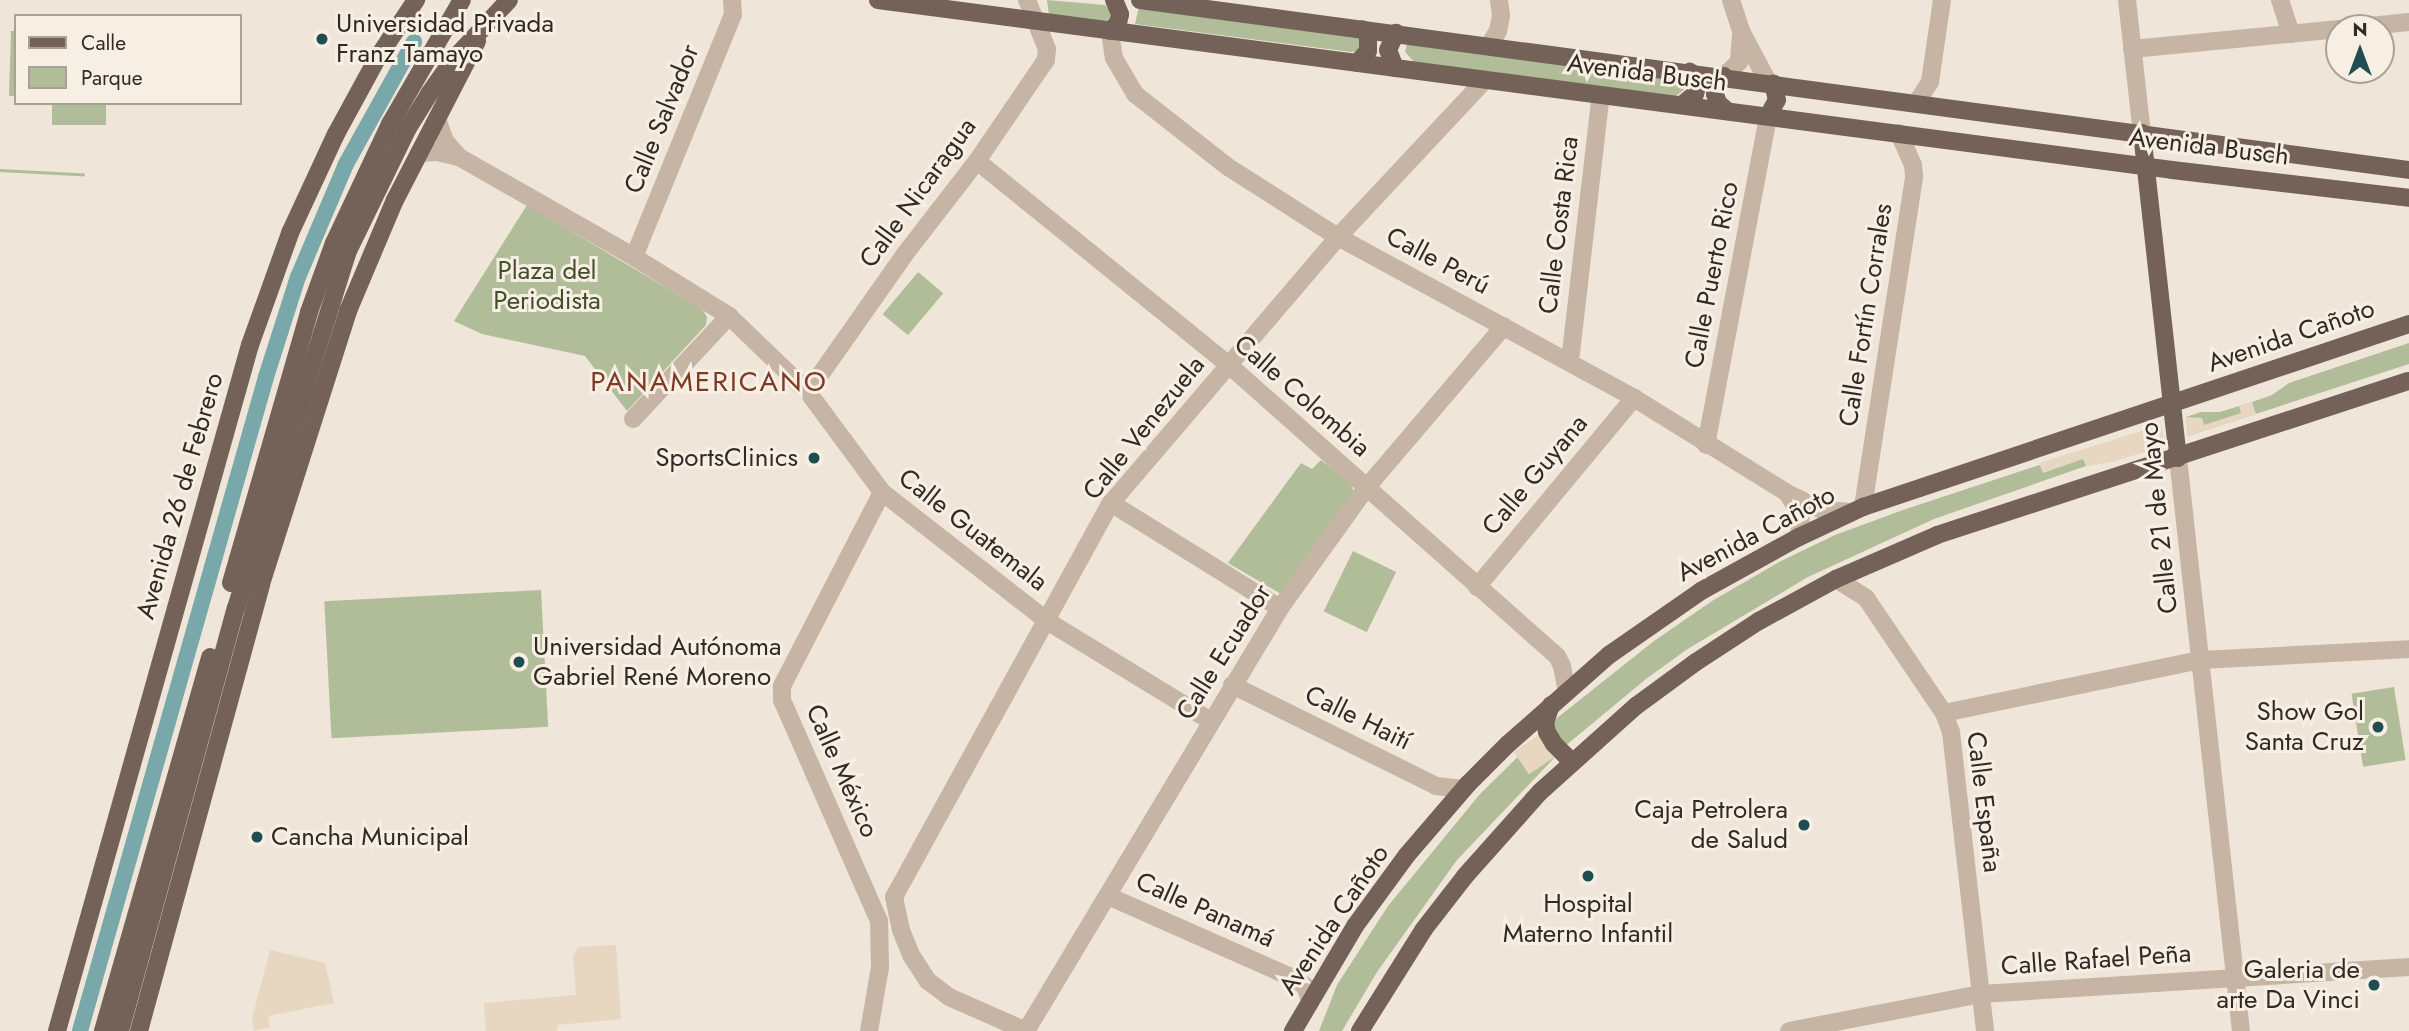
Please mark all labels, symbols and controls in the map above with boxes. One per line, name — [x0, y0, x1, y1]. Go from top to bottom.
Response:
place label: Universidad Privada Franz Tamayo — [336, 8, 554, 70]
legend — [14, 14, 242, 105]
north arrow — [2325, 14, 2395, 84]
text: N — [2352, 16, 2368, 43]
text: Calle — [81, 28, 126, 58]
marker: Universidad Privada Franz Tamayo — [314, 31, 330, 47]
street label: Calle Salvador — [618, 40, 706, 198]
street label: Avenida Busch — [1565, 48, 1729, 98]
text: Parque — [81, 63, 143, 93]
street label: Calle Nicaragua — [853, 112, 983, 274]
street label: Avenida Busch — [2127, 122, 2291, 172]
street label: Calle Costa Rica — [1533, 134, 1585, 316]
street label: Calle Puerto Rico — [1679, 179, 1745, 371]
street label: Calle Fortín Corrales — [1833, 201, 1899, 429]
street label: Calle Perú — [1381, 221, 1495, 301]
park label: Plaza del Periodista — [493, 255, 601, 316]
street label: Avenida Cañoto — [2203, 293, 2379, 379]
street label: Calle Colombia — [1228, 328, 1376, 464]
street label: Calle Venezuela — [1077, 350, 1211, 506]
district label: PANAMERICANO — [592, 365, 826, 399]
street label: Avenida 26 de Febrero — [130, 369, 230, 623]
street label: Calle Guyana — [1476, 409, 1594, 541]
street label: Calle 21 de Mayo — [2133, 421, 2185, 615]
place label: SportsClinics — [655, 442, 798, 474]
marker: SportsClinics — [804, 448, 824, 468]
street label: Calle Guatemala — [892, 462, 1054, 598]
street label: Avenida Cañoto — [1672, 479, 1840, 589]
street label: Calle Ecuador — [1170, 578, 1278, 726]
place label: Universidad Autónoma Gabriel René Moreno — [533, 631, 782, 692]
marker: Universidad Autónoma Gabriel René Moreno — [511, 654, 527, 670]
street label: Calle Haití — [1300, 679, 1416, 757]
place label: Show Gol Santa Cruz — [2245, 696, 2364, 758]
street label: Calle México — [799, 700, 885, 842]
marker: Show Gol Santa Cruz — [2370, 719, 2386, 735]
street label: Calle España — [1960, 730, 2008, 874]
place label: Caja Petrolera de Salud — [1634, 794, 1788, 856]
marker: Caja Petrolera de Salud — [1794, 815, 1814, 835]
place label: Cancha Municipal — [271, 821, 469, 853]
marker: Cancha Municipal — [249, 829, 265, 845]
street label: Avenida Cañoto — [1272, 839, 1396, 1001]
street label: Calle Panamá — [1131, 866, 1279, 954]
marker: Hospital Materno Infantil — [1578, 866, 1598, 886]
place label: Hospital Materno Infantil — [1503, 888, 1673, 950]
street label: Calle Rafael Peña — [2000, 938, 2192, 982]
place label: Galeria de arte Da Vinci — [2216, 954, 2360, 1016]
marker: Galeria de arte Da Vinci — [2366, 977, 2382, 993]

